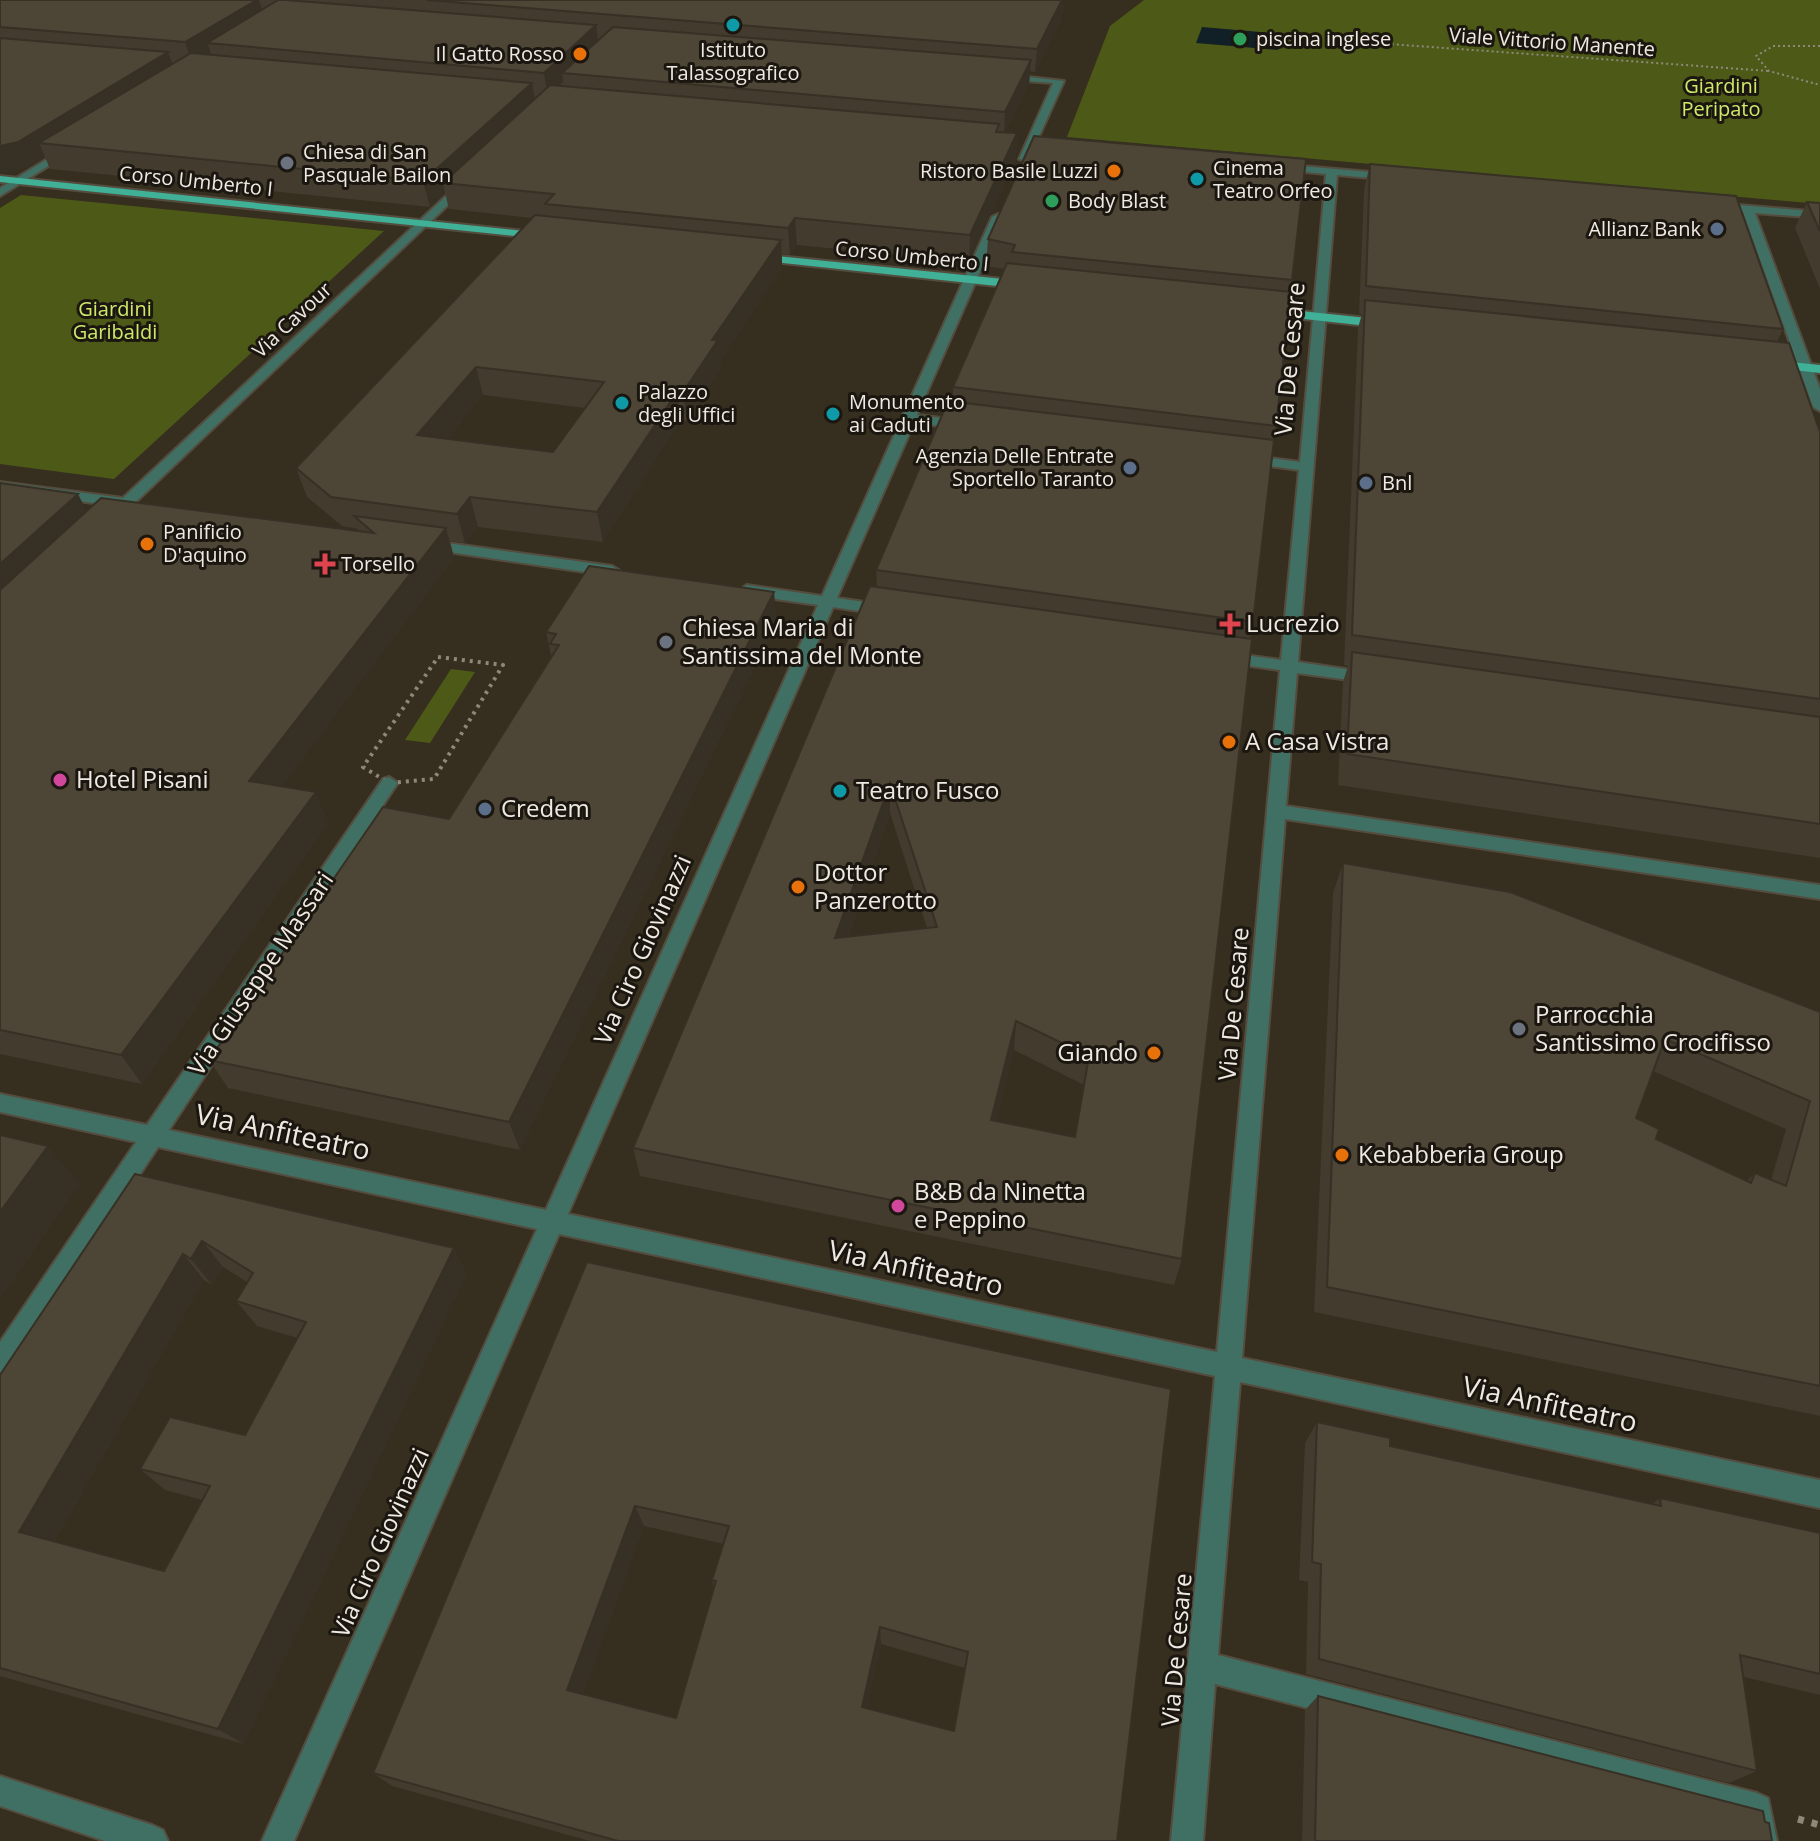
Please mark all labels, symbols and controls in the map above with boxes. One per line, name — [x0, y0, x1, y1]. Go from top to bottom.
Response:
marker: Istituto Talassografico — [724, 16, 742, 34]
street label: Viale Vittorio Manente — [1448, 21, 1656, 62]
place label: piscina inglese — [1256, 25, 1391, 52]
marker: piscina inglese — [1231, 30, 1249, 48]
place label: Istituto Talassografico — [667, 36, 799, 86]
place label: Il Gatto Rosso — [436, 40, 564, 67]
marker: Il Gatto Rosso — [571, 45, 589, 63]
park label: Giardini Peripato — [1682, 72, 1761, 122]
place label: Chiesa di San Pasquale Bailon — [303, 138, 451, 188]
marker: Chiesa di San Pasquale Bailon — [278, 154, 296, 172]
place label: Cinema Teatro Orfeo — [1213, 154, 1333, 204]
place label: Ristoro Basile Luzzi — [920, 157, 1098, 184]
street label: Corso Umberto I — [118, 159, 274, 202]
marker: Ristoro Basile Luzzi — [1105, 162, 1123, 180]
marker: Cinema Teatro Orfeo — [1188, 170, 1206, 188]
place label: Body Blast — [1068, 187, 1166, 214]
marker: Body Blast — [1043, 192, 1061, 210]
place label: Allianz Bank — [1588, 215, 1701, 242]
marker: Allianz Bank — [1708, 220, 1726, 238]
street label: Corso Umberto I — [834, 234, 990, 277]
street label: Via Cavour — [246, 276, 337, 363]
street label: Via De Cesare — [1265, 281, 1312, 437]
park label: Giardini Garibaldi — [73, 295, 157, 345]
place label: Palazzo degli Uffici — [638, 378, 735, 428]
place label: Monumento ai Caduti — [849, 388, 965, 438]
marker: Palazzo degli Uffici — [613, 394, 631, 412]
marker: Monumento ai Caduti — [824, 405, 842, 423]
place label: Agenzia Delle Entrate Sportello Taranto — [916, 442, 1114, 492]
marker: Agenzia Delle Entrate Sportello Taranto — [1121, 459, 1139, 477]
place label: Bnl — [1382, 469, 1412, 496]
marker: Bnl — [1357, 474, 1375, 492]
place label: Panificio D'aquino — [163, 518, 247, 568]
marker: Panificio D'aquino — [138, 535, 156, 553]
place label: Torsello — [341, 550, 415, 577]
marker: Torsello — [316, 555, 334, 573]
place label: Lucrezio — [1246, 606, 1340, 639]
place label: Chiesa Maria di Santissima del Monte — [682, 610, 922, 671]
marker: Lucrezio — [1221, 615, 1239, 633]
marker: Chiesa Maria di Santissima del Monte — [657, 633, 675, 651]
place label: A Casa Vistra — [1245, 724, 1389, 757]
marker: A Casa Vistra — [1220, 733, 1238, 751]
place label: Hotel Pisani — [76, 762, 209, 795]
marker: Hotel Pisani — [51, 771, 69, 789]
place label: Teatro Fusco — [856, 773, 1000, 806]
marker: Teatro Fusco — [831, 782, 849, 800]
place label: Credem — [501, 791, 590, 824]
marker: Credem — [476, 800, 494, 818]
street label: Via Ciro Giovinazzi — [585, 849, 698, 1049]
place label: Dottor Panzerotto — [814, 855, 937, 916]
street label: Via Giuseppe Massari — [179, 865, 340, 1082]
marker: Dottor Panzerotto — [789, 878, 807, 896]
street label: Via De Cesare — [1209, 926, 1256, 1082]
place label: Parrocchia Santissimo Crocifisso — [1535, 997, 1771, 1058]
marker: Parrocchia Santissimo Crocifisso — [1510, 1020, 1528, 1038]
place label: Giando — [1057, 1035, 1138, 1068]
marker: Giando — [1145, 1044, 1163, 1062]
street label: Via Anfiteatro — [192, 1094, 374, 1168]
place label: Kebabberia Group — [1358, 1137, 1564, 1170]
marker: Kebabberia Group — [1333, 1146, 1351, 1164]
place label: B&B da Ninetta e Peppino — [914, 1174, 1086, 1235]
marker: B&B da Ninetta e Peppino — [889, 1197, 907, 1215]
street label: Via Anfiteatro — [825, 1230, 1007, 1304]
street label: Via Anfiteatro — [1459, 1366, 1641, 1440]
street label: Via Ciro Giovinazzi — [323, 1442, 436, 1642]
street label: Via De Cesare — [1152, 1572, 1199, 1728]

